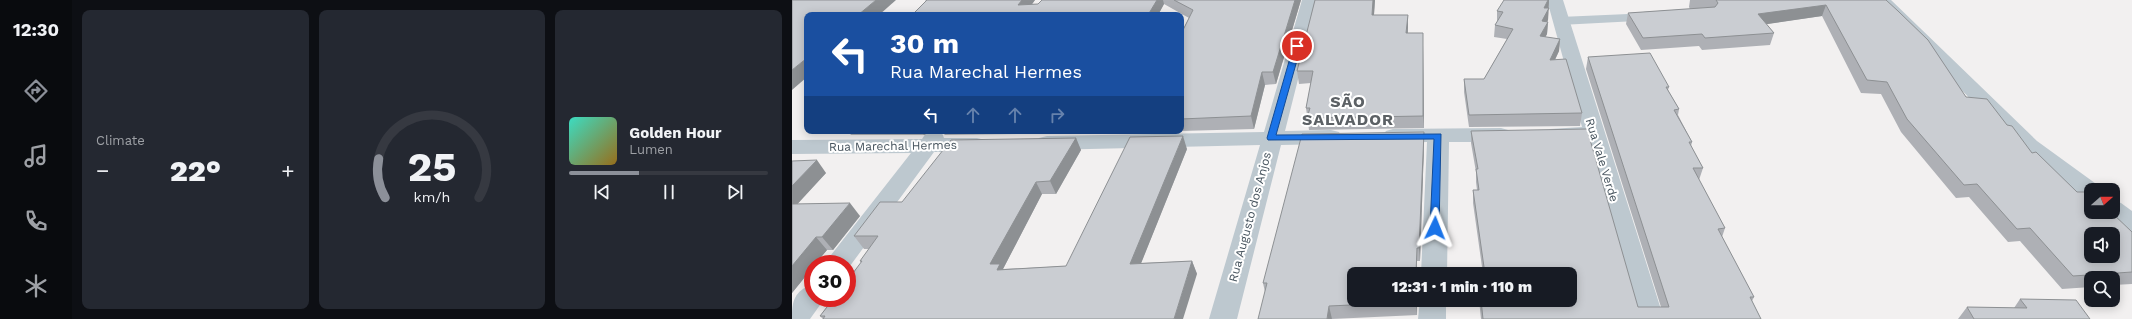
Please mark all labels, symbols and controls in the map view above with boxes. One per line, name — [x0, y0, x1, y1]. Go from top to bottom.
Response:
text: 12:30 — [13, 19, 59, 40]
text: 30 m — [890, 27, 959, 60]
icon: left — [824, 28, 876, 80]
pin — [1280, 29, 1314, 63]
icon: arrive — [1286, 35, 1308, 57]
text: Rua Marechal Hermes — [890, 61, 1082, 82]
icon: directions — [22, 77, 50, 105]
district label: SÃO SALVADOR — [1302, 92, 1394, 129]
icon: left — [920, 104, 942, 126]
icon: ahead — [962, 104, 984, 126]
icon: ahead — [1004, 104, 1026, 126]
icon: right — [1046, 104, 1068, 126]
street label: Rua Vale Verde — [1583, 116, 1621, 204]
text: Golden Hour — [629, 124, 722, 142]
text: Climate — [96, 133, 145, 148]
street label: Rua Marechal Hermes — [829, 138, 957, 154]
text: 25 — [407, 141, 457, 190]
icon: music — [22, 142, 50, 170]
text: Lumen — [629, 142, 673, 157]
street label: Rua Augusto dos Anjos — [1226, 151, 1274, 283]
text: 22° — [170, 153, 221, 188]
text: − — [96, 158, 109, 183]
text: + — [281, 158, 295, 183]
icon: previous — [591, 181, 613, 203]
icon: pause — [658, 181, 680, 203]
icon: next — [724, 181, 746, 203]
north arrow — [2084, 183, 2120, 219]
map controls — [2084, 183, 2120, 307]
text: km/h — [414, 188, 450, 204]
icon: phone — [22, 207, 50, 235]
position arrow — [1414, 207, 1456, 249]
button: sound — [2084, 227, 2120, 263]
speed limit sign: 30 — [804, 255, 856, 307]
button: search — [2084, 271, 2120, 307]
icon: climate — [22, 272, 50, 300]
text: 12:31 · 1 min · 110 m — [1392, 278, 1532, 296]

